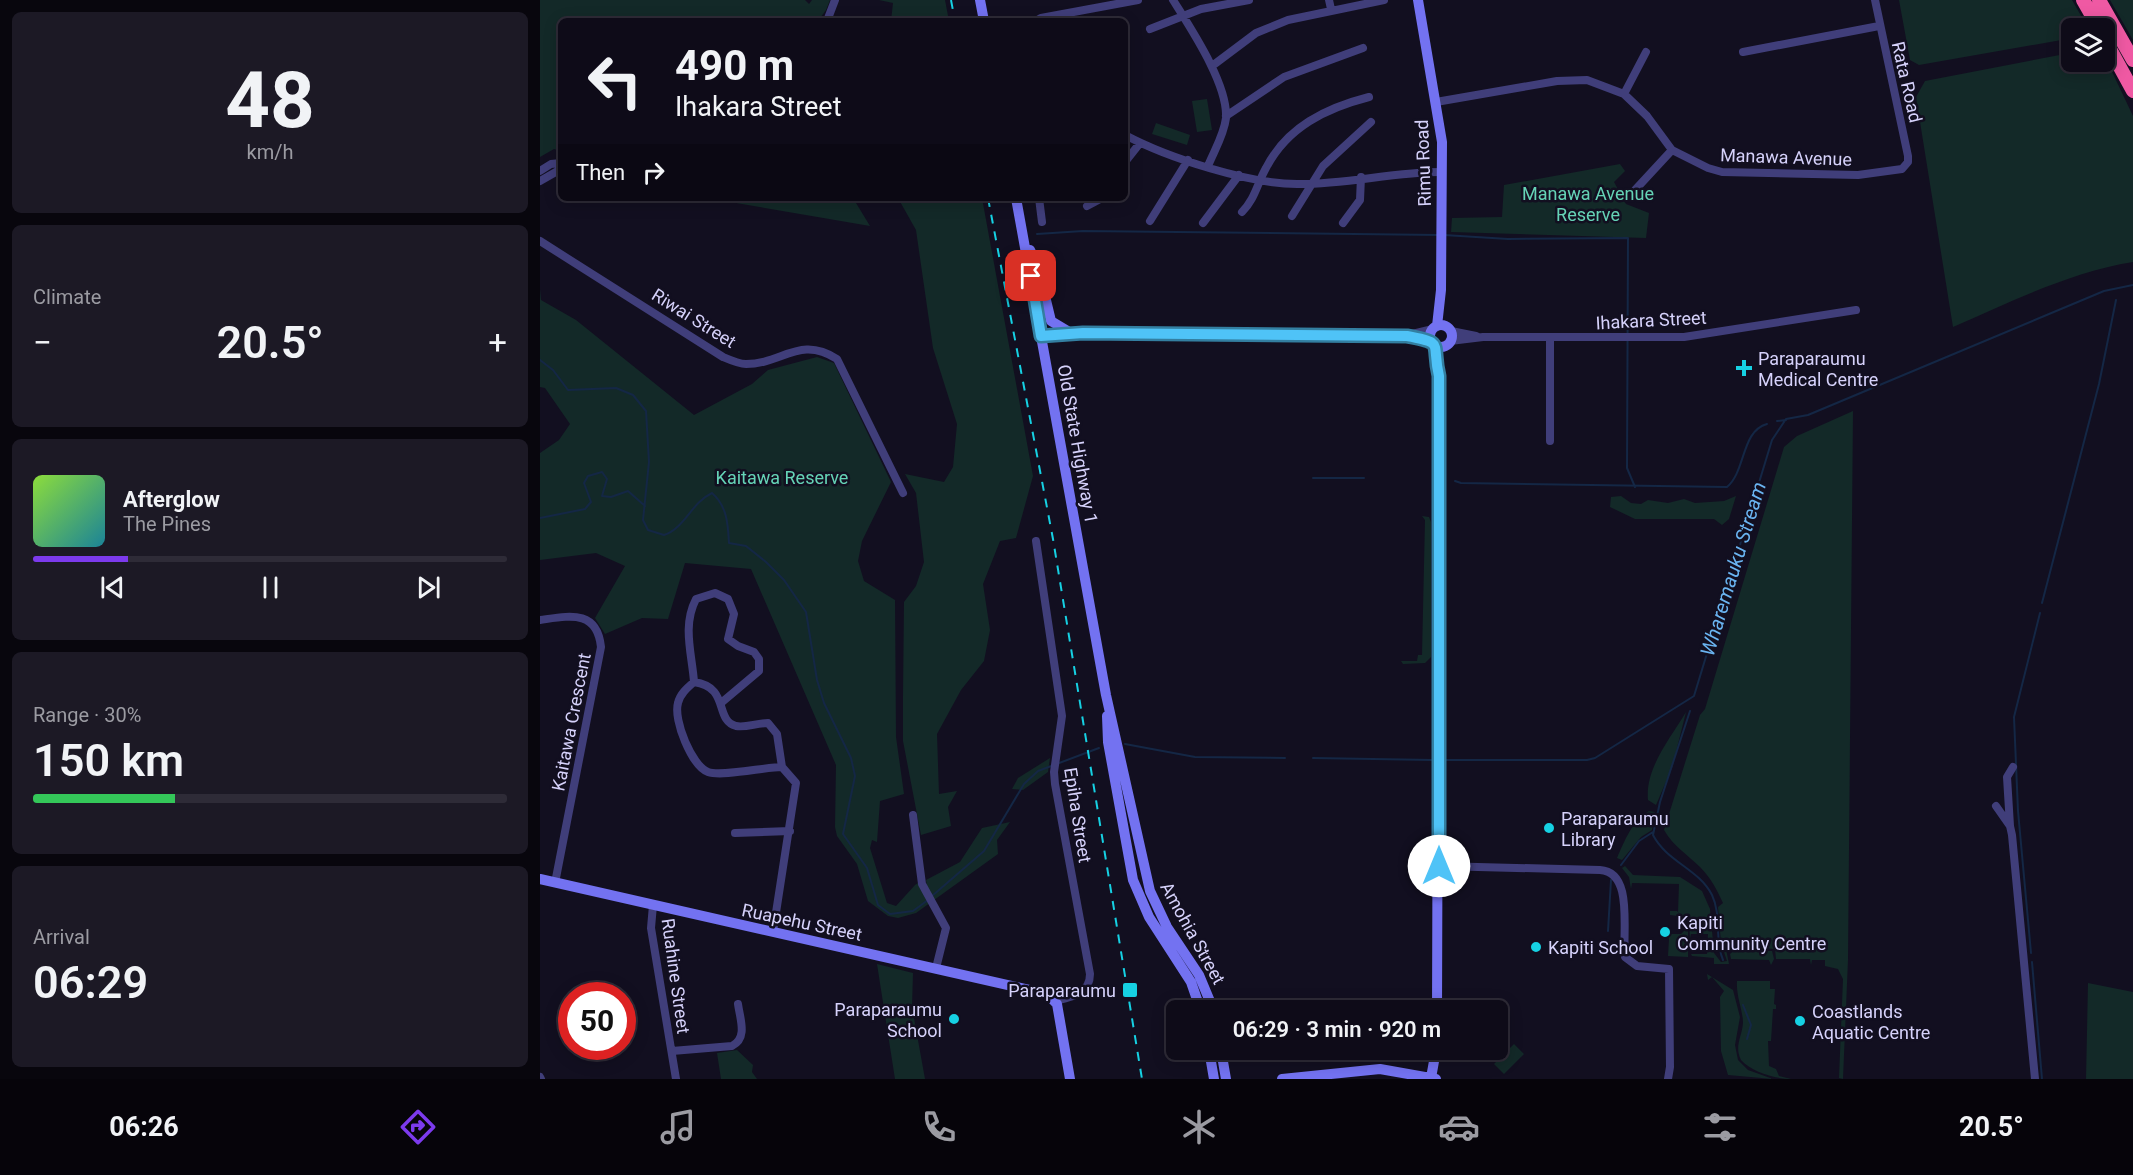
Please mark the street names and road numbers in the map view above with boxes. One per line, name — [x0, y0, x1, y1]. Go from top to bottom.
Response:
street label: Rata Road — [1888, 40, 1926, 124]
street label: Rimu Road — [1411, 119, 1435, 207]
street label: Manawa Avenue — [1720, 144, 1852, 170]
street label: Riwai Street — [648, 284, 740, 352]
street label: Ihakara Street — [1595, 307, 1707, 333]
street label: Old State Highway 1 — [1054, 363, 1102, 525]
street label: Kaitawa Crescent — [547, 651, 595, 793]
street label: Epiha Street — [1060, 766, 1096, 864]
street label: Amohia Street — [1156, 878, 1230, 988]
street label: Ruapehu Street — [740, 899, 864, 945]
street label: Ruahine Street — [657, 917, 695, 1035]

